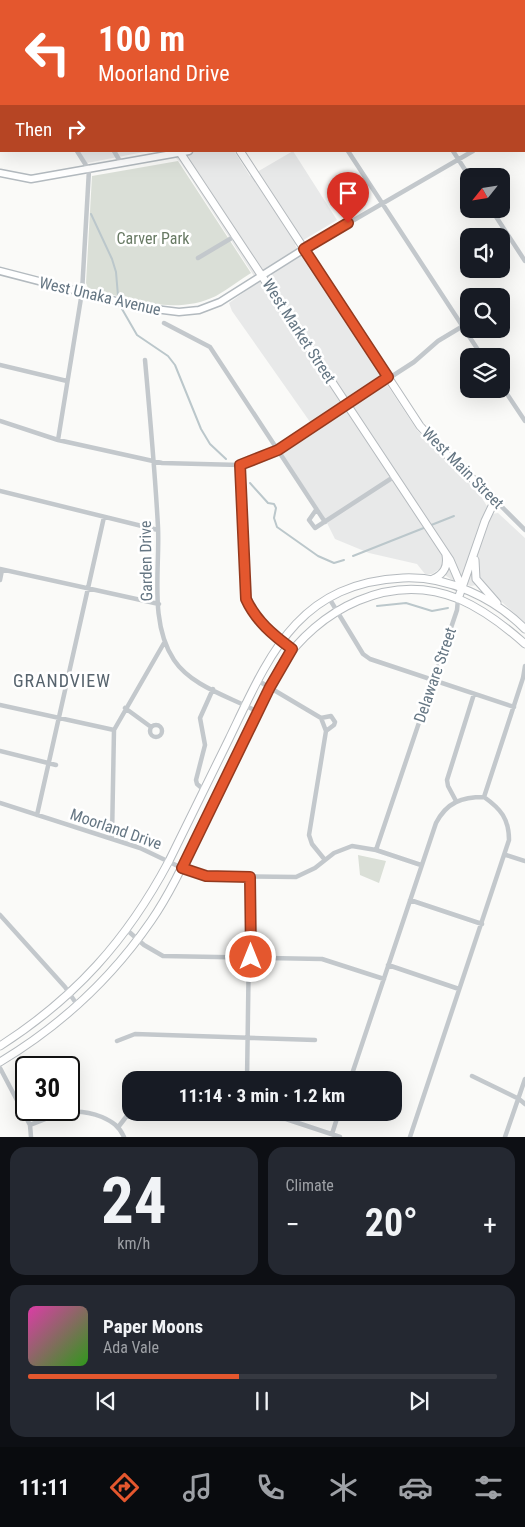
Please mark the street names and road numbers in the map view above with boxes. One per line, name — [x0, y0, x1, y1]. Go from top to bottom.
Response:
street label: West Unaka Avenue — [37, 273, 163, 319]
street label: West Market Street — [258, 275, 340, 387]
street label: West Main Street — [418, 423, 508, 513]
street label: Garden Drive — [136, 521, 156, 601]
street label: Delaware Street — [410, 625, 460, 725]
street label: Moorland Drive — [68, 804, 164, 854]

